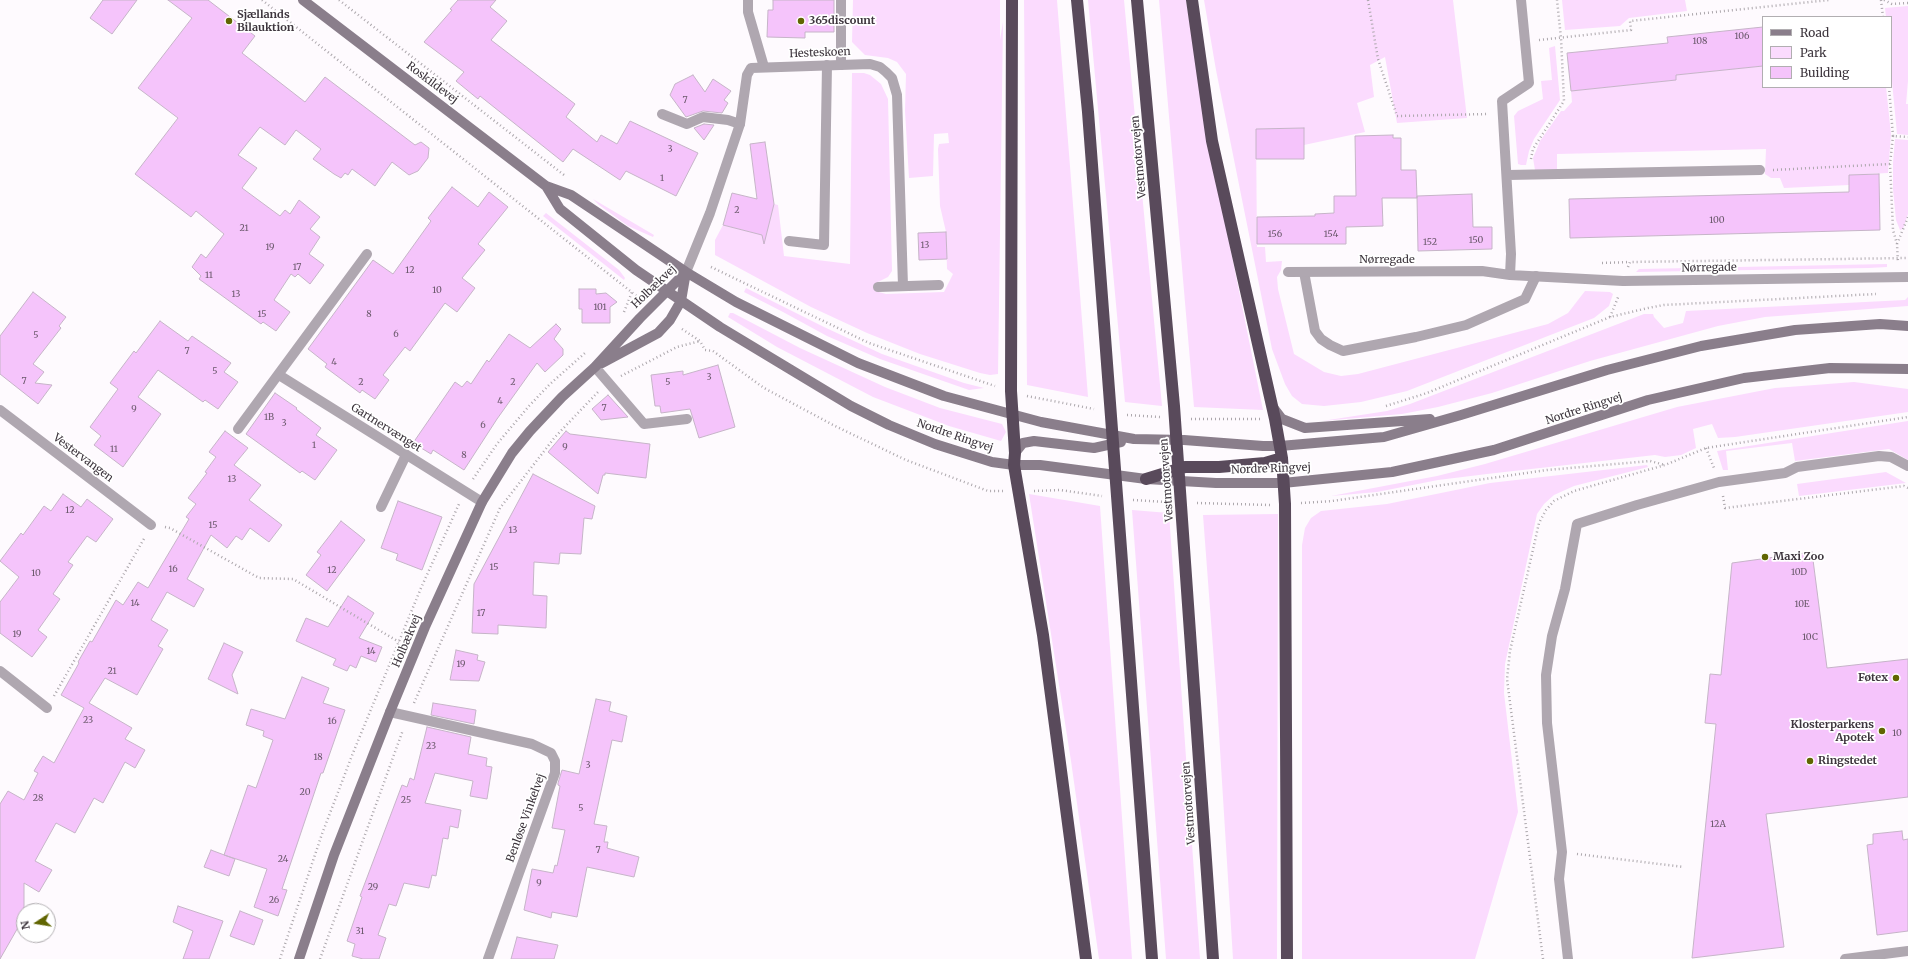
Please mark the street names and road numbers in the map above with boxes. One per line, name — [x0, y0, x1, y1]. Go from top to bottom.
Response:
street label: Hesteskoen — [789, 45, 851, 61]
street label: Roskildevej — [404, 59, 460, 107]
street label: Vestmotorvejen — [1129, 115, 1149, 199]
street label: Nørregade — [1359, 253, 1415, 267]
street label: Nørregade — [1681, 261, 1737, 275]
street label: Holbækvej — [629, 263, 679, 311]
street label: Nordre Ringvej — [1544, 390, 1624, 428]
street label: Gartnervænget — [348, 401, 424, 455]
street label: Nordre Ringvej — [915, 417, 995, 455]
street label: Vestervangen — [50, 431, 116, 485]
street label: Vestmotorvejen — [1158, 438, 1176, 522]
street label: Nordre Ringvej — [1231, 461, 1311, 477]
street label: Holbækvej — [390, 612, 424, 670]
street label: Vestmotorvejen — [1180, 761, 1198, 845]
street label: Benløse Vinkelvej — [504, 772, 548, 864]

